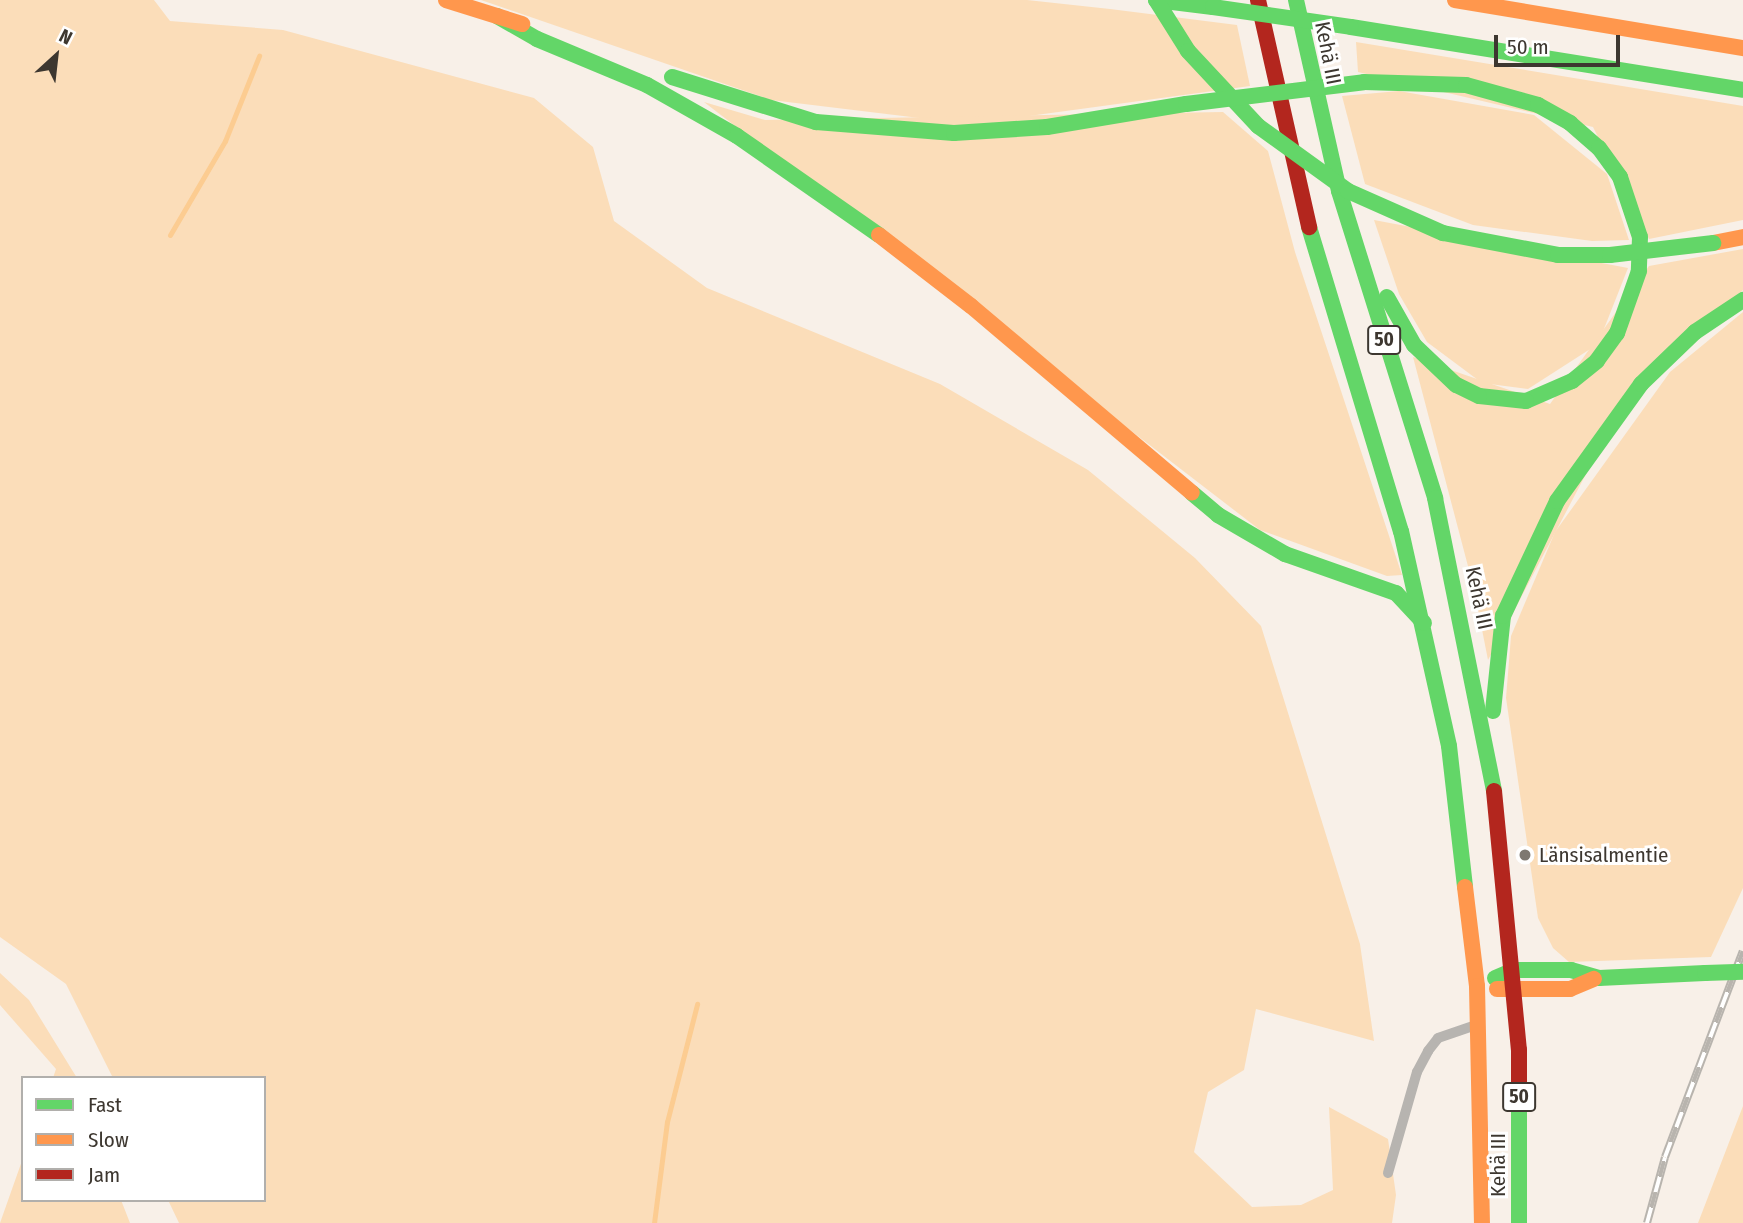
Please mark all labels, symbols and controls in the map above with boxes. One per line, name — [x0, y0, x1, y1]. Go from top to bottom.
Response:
street label: Kehä III — [1310, 19, 1346, 87]
north arrow — [21, 21, 91, 91]
scale bar — [1498, 21, 1624, 65]
text: N — [55, 24, 76, 50]
text: 50 m — [1507, 34, 1549, 60]
road number: 50 — [1366, 324, 1402, 356]
street label: Kehä III — [1460, 564, 1498, 632]
place label: Länsisalmentie — [1539, 842, 1668, 868]
marker: Länsisalmentie — [1517, 847, 1533, 863]
legend — [21, 1076, 266, 1202]
road number: 50 — [1502, 1082, 1536, 1112]
text: Fast — [88, 1092, 122, 1118]
text: Slow — [88, 1127, 129, 1153]
street label: Kehä III — [1485, 1133, 1511, 1197]
text: Jam — [88, 1162, 120, 1188]

